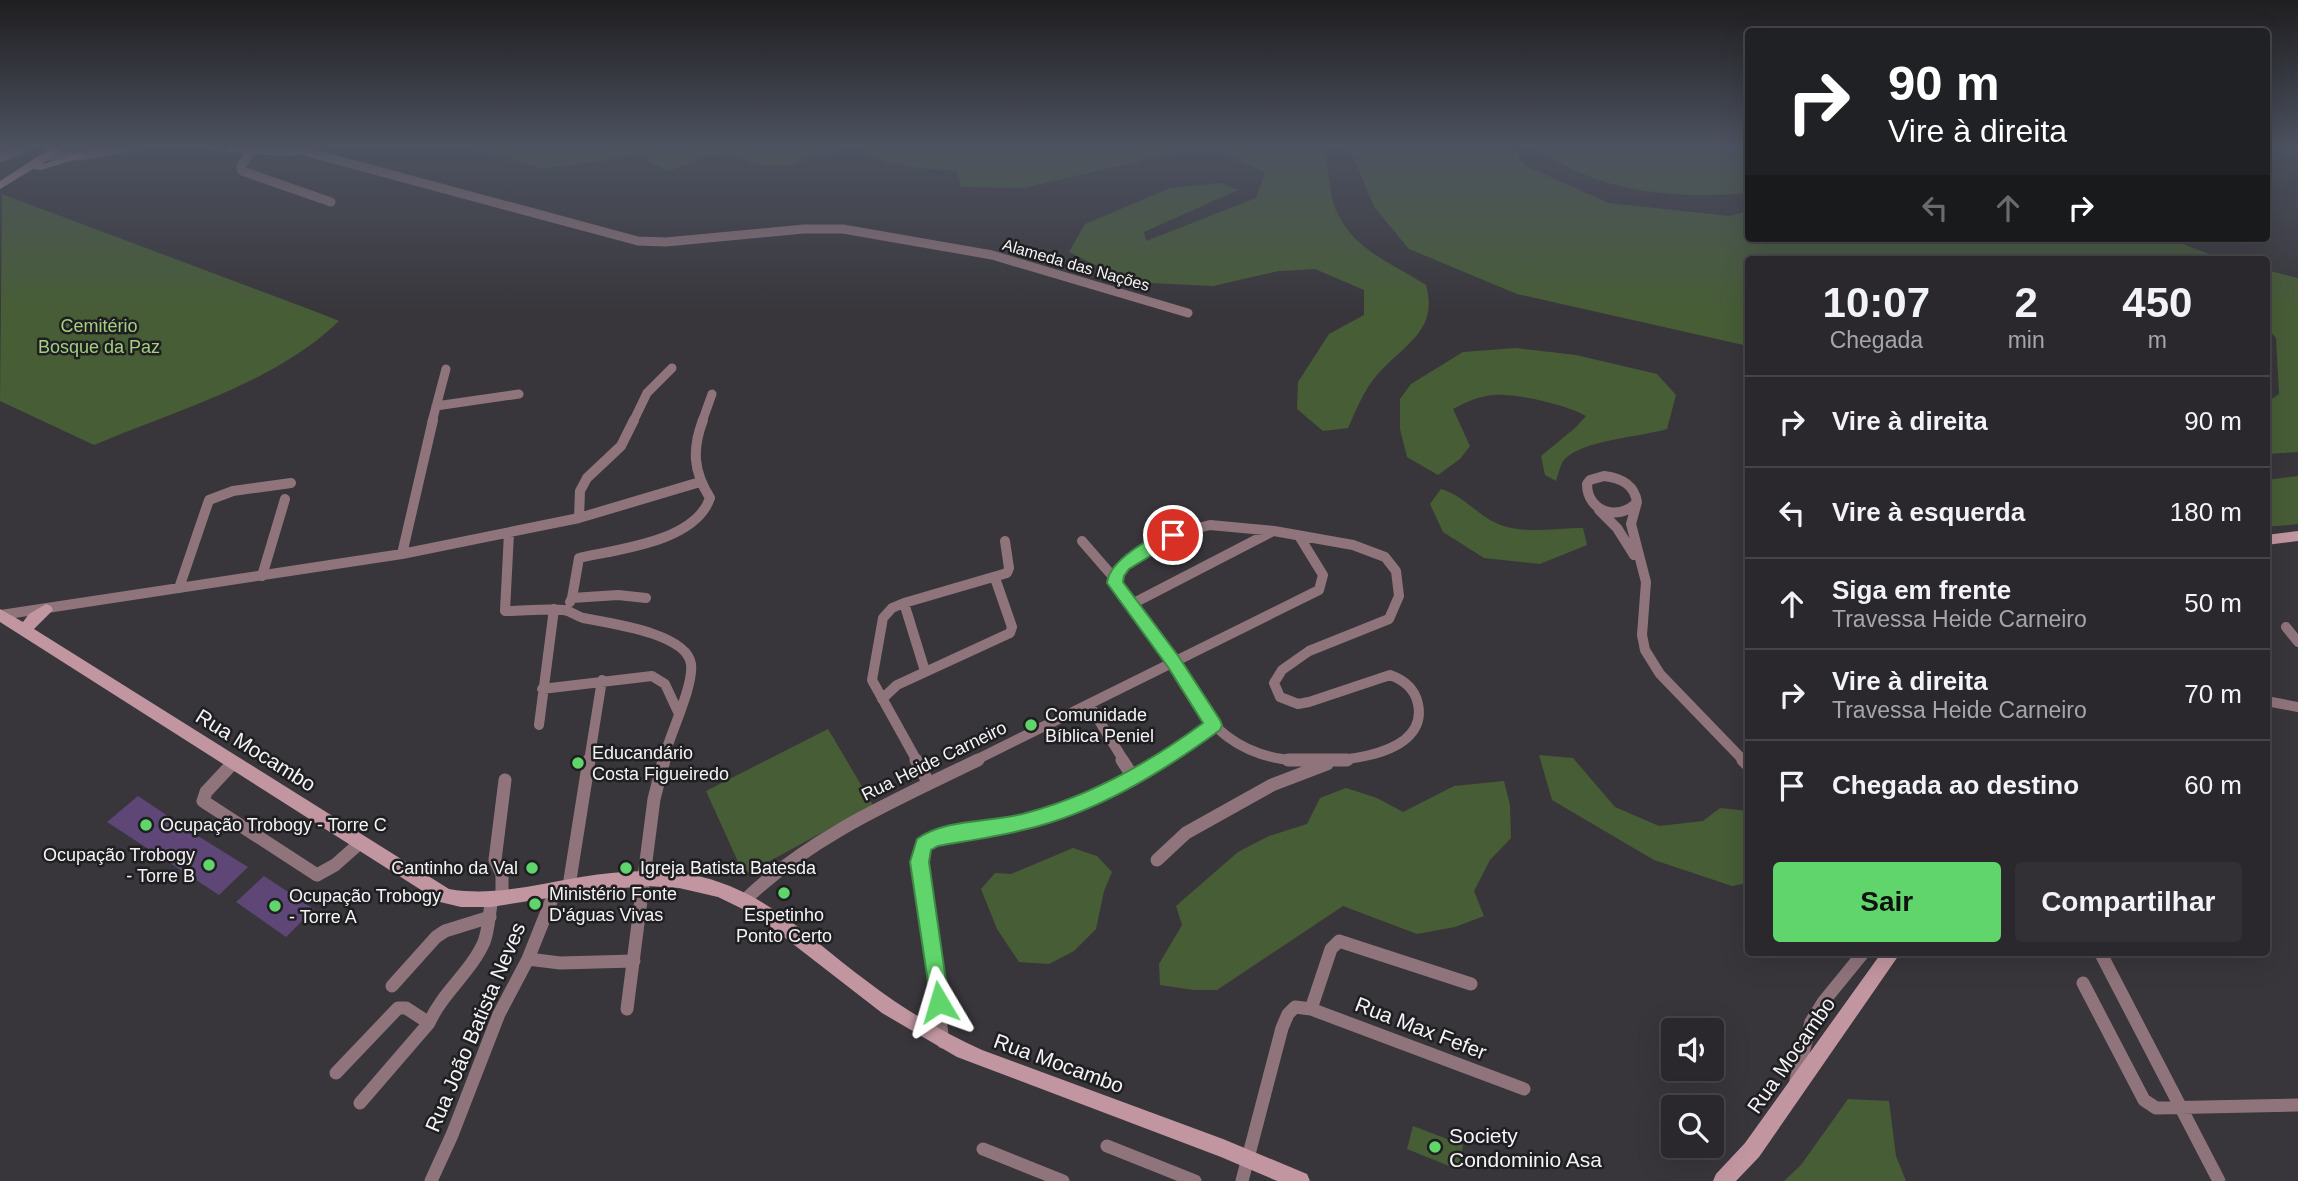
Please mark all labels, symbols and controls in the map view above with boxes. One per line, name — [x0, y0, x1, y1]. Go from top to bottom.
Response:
icon: right — [1773, 56, 1864, 147]
text: 90 m — [1888, 56, 2000, 110]
text: Vire à direita — [1888, 113, 2067, 149]
icon: left — [1916, 189, 1954, 227]
icon: ahead — [1989, 189, 2027, 227]
icon: right — [2062, 189, 2100, 227]
street label: Alameda das Nações — [1001, 236, 1151, 294]
text: 10:07 — [1823, 279, 1930, 326]
text: 2 — [2014, 279, 2038, 326]
text: 450 — [2122, 279, 2192, 326]
park label: Cemitério Bosque da Paz — [38, 316, 160, 357]
text: Chegada — [1830, 327, 1923, 353]
text: min — [2008, 327, 2045, 353]
text: m — [2148, 327, 2167, 353]
icon: right — [1773, 403, 1811, 441]
text: Vire à direita — [1832, 406, 1988, 436]
text: 90 m — [2184, 406, 2242, 436]
icon: left — [1773, 494, 1811, 532]
text: Vire à esquerda — [1832, 497, 2025, 527]
text: 180 m — [2170, 497, 2242, 527]
pin — [1143, 505, 1203, 565]
icon: arrive — [1154, 516, 1192, 554]
text: Siga em frente — [1832, 575, 2011, 605]
icon: ahead — [1773, 585, 1811, 623]
text: 50 m — [2184, 588, 2242, 618]
text: Travessa Heide Carneiro — [1832, 606, 2087, 632]
text: Vire à direita — [1832, 666, 1988, 696]
icon: right — [1773, 676, 1811, 714]
text: 70 m — [2184, 679, 2242, 709]
text: Travessa Heide Carneiro — [1832, 697, 2087, 723]
street label: Rua Mocambo — [192, 704, 320, 796]
place label: Comunidade Bíblica Peniel — [1045, 705, 1154, 746]
street label: Rua Heide Carneiro — [858, 717, 1010, 805]
marker: Comunidade Bíblica Peniel — [1023, 717, 1039, 733]
place label: Educandário Costa Figueiredo — [592, 743, 729, 784]
marker: Educandário Costa Figueiredo — [570, 755, 586, 771]
icon: arrive — [1773, 767, 1811, 805]
text: Chegada ao destino — [1832, 770, 2079, 800]
text: 60 m — [2184, 770, 2242, 800]
place label: Ocupação Trobogy - Torre C — [160, 815, 387, 835]
marker: Ocupação Trobogy - Torre C — [138, 817, 154, 833]
place label: Ocupação Trobogy - Torre B — [43, 845, 195, 886]
marker: Ocupação Trobogy - Torre B — [201, 857, 217, 873]
place label: Cantinho da Val — [391, 858, 518, 878]
place label: Igreja Batista Batesda — [640, 858, 817, 878]
marker: Cantinho da Val — [524, 860, 540, 876]
marker: Igreja Batista Batesda — [618, 860, 634, 876]
button: Sair — [1773, 862, 2001, 942]
button: Compartilhar — [2015, 862, 2242, 942]
place label: Ministério Fonte D'águas Vivas — [549, 884, 677, 925]
marker: Espetinho Ponto Certo — [776, 885, 792, 901]
place label: Ocupação Trobogy - Torre A — [289, 886, 441, 927]
marker: Ministério Fonte D'águas Vivas — [527, 896, 543, 912]
marker: Ocupação Trobogy - Torre A — [267, 898, 283, 914]
place label: Espetinho Ponto Certo — [736, 905, 832, 946]
street label: Rua João Batista Neves — [420, 919, 530, 1135]
position arrow — [902, 965, 976, 1039]
street label: Rua Max Fefer — [1352, 992, 1490, 1064]
street label: Rua Mocambo — [1742, 992, 1840, 1118]
map controls — [1661, 1018, 1724, 1158]
button: sound — [1661, 1018, 1724, 1081]
street label: Rua Mocambo — [991, 1029, 1127, 1097]
button: search — [1661, 1095, 1724, 1158]
place label: Society Condominio Asa — [1449, 1124, 1602, 1171]
marker: Society Condominio Asa — [1427, 1139, 1443, 1155]

